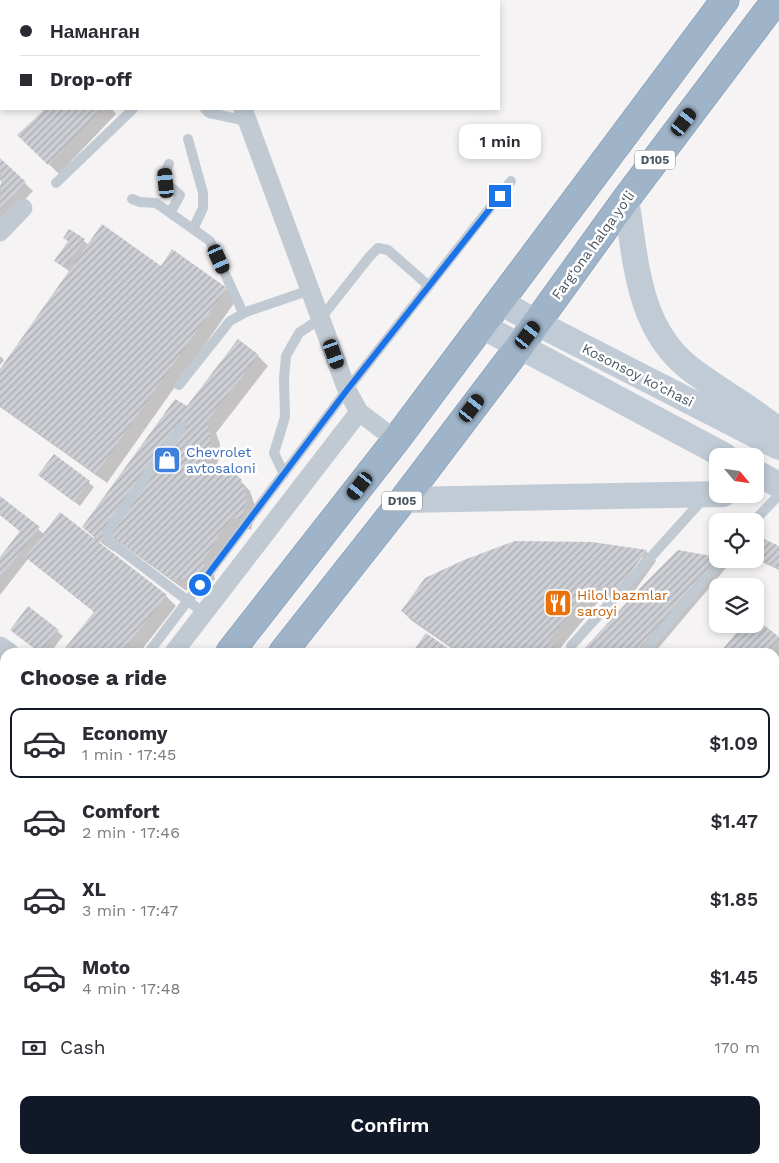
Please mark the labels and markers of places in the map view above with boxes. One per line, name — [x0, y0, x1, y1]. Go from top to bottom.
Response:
place label: Chevrolet avtosaloni — [186, 444, 256, 476]
shop icon: Chevrolet avtosaloni — [152, 445, 182, 475]
place label: Hilol bazmlar saroyi — [577, 587, 668, 619]
restaurant icon: Hilol bazmlar saroyi — [543, 588, 573, 618]

